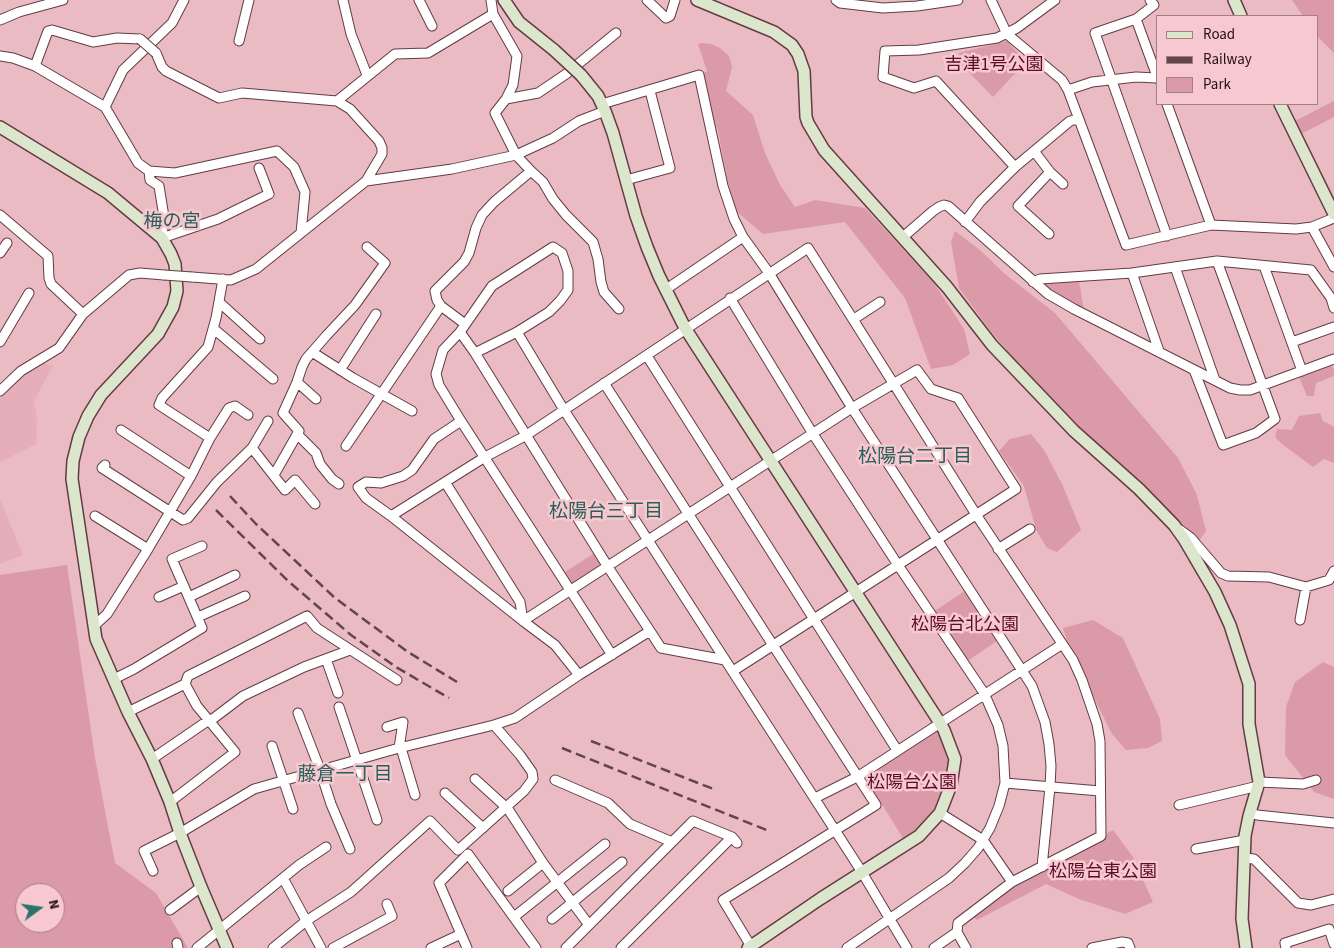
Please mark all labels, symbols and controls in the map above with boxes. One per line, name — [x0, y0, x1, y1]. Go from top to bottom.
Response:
legend — [1156, 15, 1319, 105]
text: Road — [1203, 24, 1235, 45]
text: Railway — [1203, 49, 1252, 70]
park label: 吉津1号公園 — [945, 55, 1043, 77]
text: Park — [1203, 74, 1231, 95]
district label: 梅の宮 — [144, 212, 200, 234]
district label: 松陽台二丁目 — [858, 447, 972, 469]
district label: 松陽台三丁目 — [549, 502, 663, 524]
park label: 松陽台北公園 — [911, 615, 1019, 637]
district label: 藤倉一丁目 — [298, 765, 392, 787]
park label: 松陽台公園 — [867, 773, 957, 795]
park label: 松陽台東公園 — [1049, 862, 1157, 884]
north arrow — [15, 883, 65, 933]
text: N — [43, 898, 64, 912]

